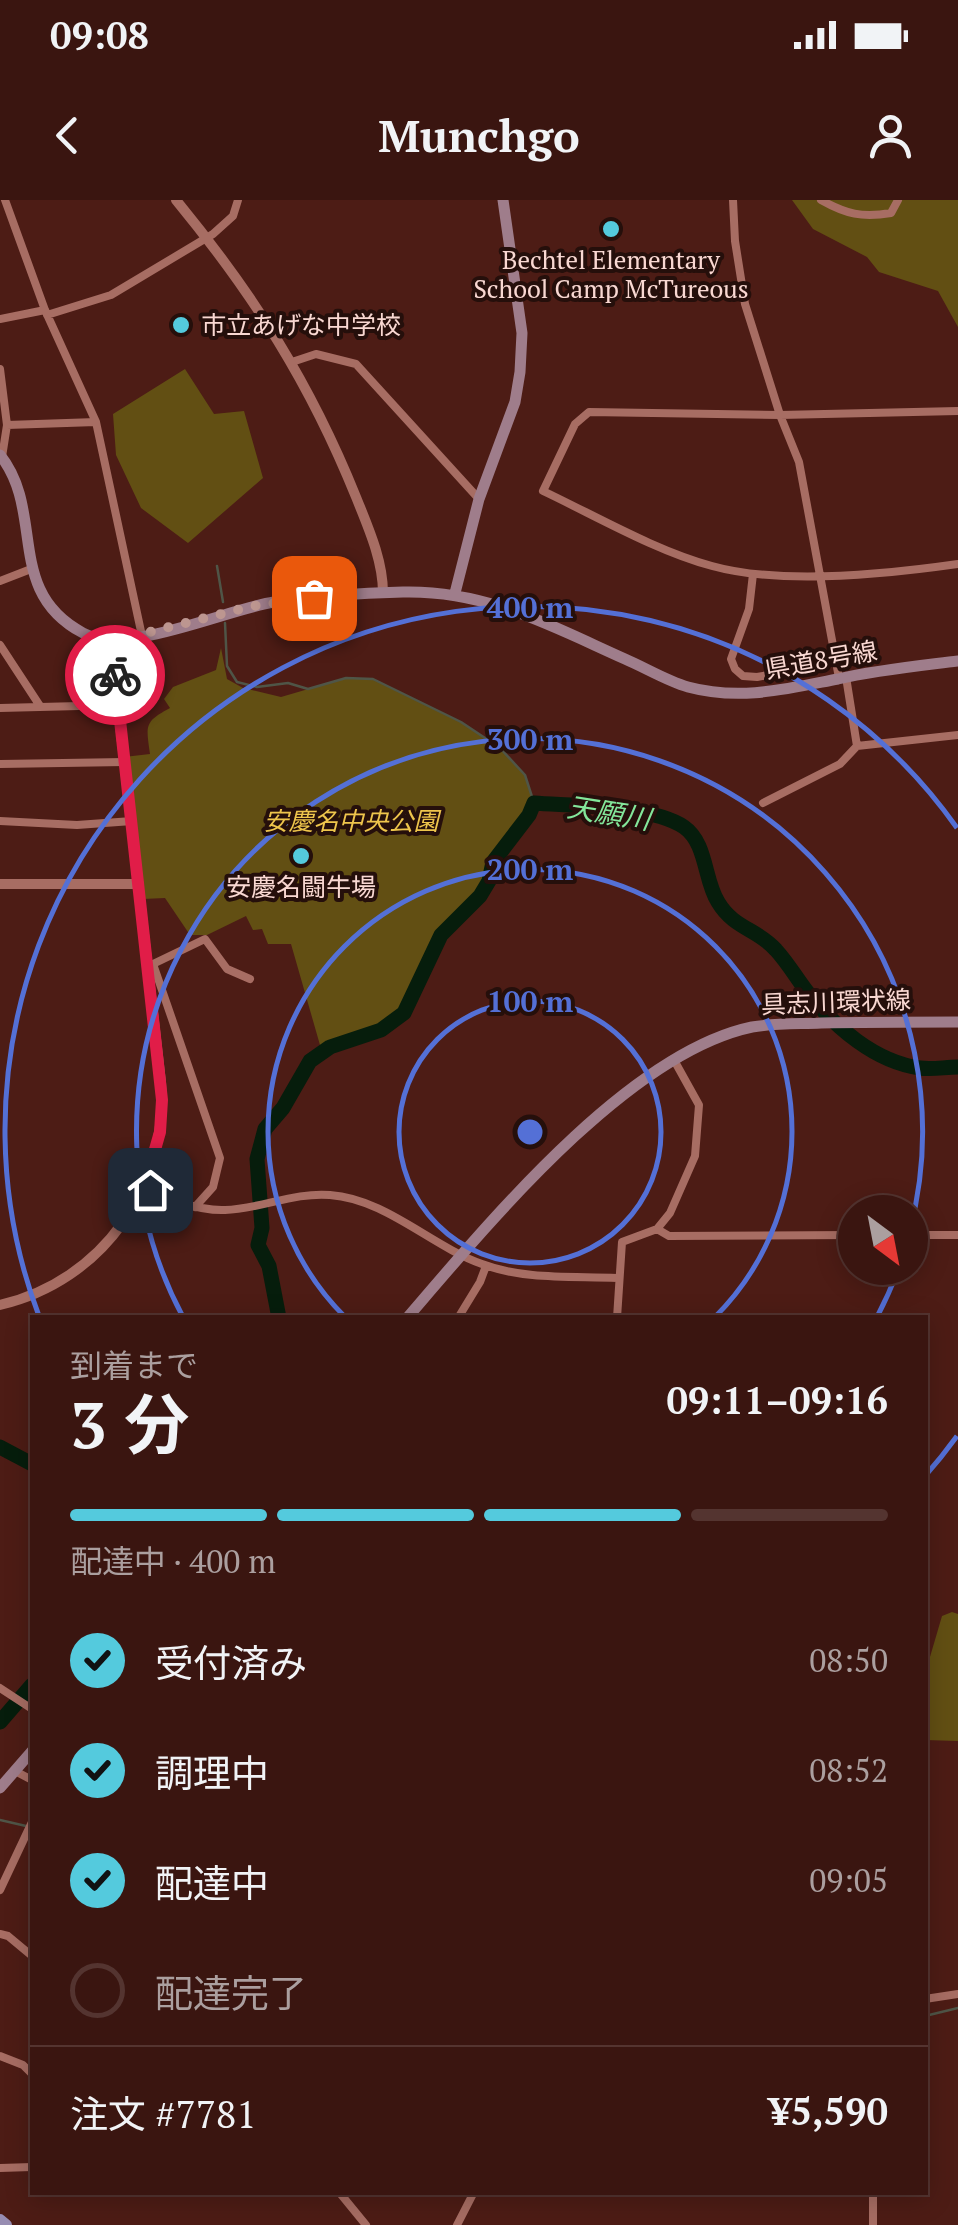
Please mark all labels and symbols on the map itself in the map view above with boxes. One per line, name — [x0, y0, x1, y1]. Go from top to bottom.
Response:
marker: Bechtel Elementary School Camp McTureous — [600, 218, 622, 240]
place label: Bechtel Elementary School Camp McTureous — [473, 243, 749, 305]
place label: 市立あげな中学校 — [201, 308, 401, 341]
marker: 市立あげな中学校 — [170, 314, 192, 336]
pin — [272, 556, 357, 641]
text: 400 m — [487, 587, 574, 627]
courier — [65, 625, 165, 725]
street label: 県道8号線 — [762, 633, 880, 686]
text: 300 m — [487, 719, 574, 759]
water label: 天願川 — [565, 788, 656, 838]
park label: 安慶名中央公園 — [263, 804, 441, 837]
marker: 安慶名闘牛場 — [290, 845, 312, 867]
text: 200 m — [487, 849, 574, 889]
place label: 安慶名闘牛場 — [226, 870, 376, 903]
text: 100 m — [487, 981, 574, 1021]
street label: 具志川環状線 — [760, 982, 912, 1021]
centre of rings — [512, 1114, 548, 1150]
pin — [108, 1148, 193, 1233]
north arrow — [838, 1195, 928, 1285]

